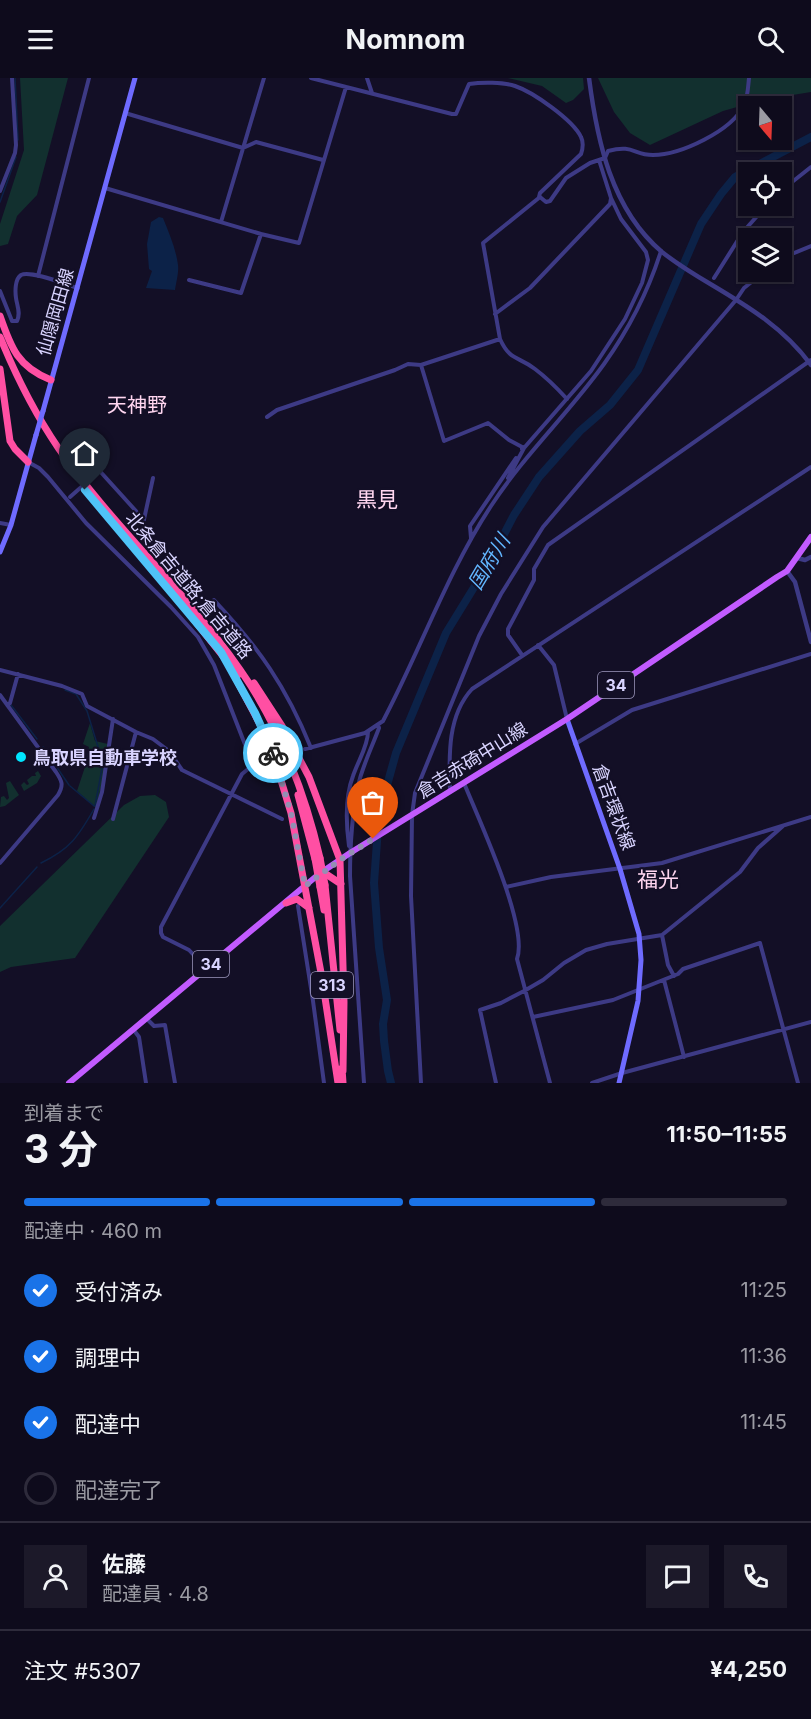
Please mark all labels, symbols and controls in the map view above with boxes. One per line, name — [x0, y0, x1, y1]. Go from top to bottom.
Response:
icon: menu — [24, 23, 57, 56]
text: Nomnom — [346, 23, 465, 56]
icon: search — [754, 23, 787, 56]
north arrow — [738, 96, 792, 150]
map controls — [738, 96, 792, 282]
button: locate — [738, 162, 792, 216]
button: layers — [738, 228, 792, 282]
street label: 仙隠岡田線 — [33, 266, 77, 358]
district label: 天神野 — [107, 393, 167, 417]
pin — [59, 428, 110, 490]
icon: home — [68, 437, 101, 470]
district label: 黒見 — [356, 487, 398, 512]
street label: 北条倉吉道路;倉吉道路 — [121, 507, 257, 663]
water label: 国府川 — [463, 528, 516, 594]
road number: 34 — [598, 672, 634, 698]
street label: 倉吉赤碕中山線 — [413, 718, 531, 802]
courier — [243, 723, 303, 783]
icon: bike — [257, 737, 290, 770]
place label: 鳥取県自動車学校 — [33, 747, 177, 768]
marker: 鳥取県自動車学校 — [14, 750, 28, 764]
street label: 倉吉環状線 — [589, 761, 639, 853]
pin — [347, 777, 398, 839]
icon: bag — [356, 786, 389, 819]
district label: 福光 — [637, 867, 679, 892]
road number: 34 — [193, 951, 229, 977]
road number: 313 — [311, 972, 353, 998]
text: 到着まで — [24, 1101, 104, 1125]
text: 11:50–11:55 — [666, 1121, 787, 1147]
text: 3 分 — [24, 1125, 97, 1172]
text: 配達中 · 460 m — [24, 1219, 162, 1243]
icon: check — [24, 1274, 57, 1307]
text: 11:25 — [741, 1278, 787, 1302]
text: 受付済み — [75, 1279, 163, 1305]
icon: check — [24, 1340, 57, 1373]
text: 11:36 — [740, 1344, 787, 1368]
text: 調理中 — [75, 1345, 141, 1371]
icon: check — [24, 1406, 57, 1439]
text: 11:45 — [740, 1410, 787, 1434]
text: 配達中 — [75, 1411, 141, 1437]
text: 配達完了 — [75, 1477, 163, 1503]
button: person — [24, 1545, 87, 1608]
button: chat — [646, 1545, 709, 1608]
button: phone — [724, 1545, 787, 1608]
text: 佐藤 — [102, 1551, 146, 1577]
text: 配達員 · 4.8 — [102, 1582, 209, 1606]
text: ¥4,250 — [710, 1656, 787, 1682]
text: 注文 #5307 — [24, 1658, 141, 1684]

